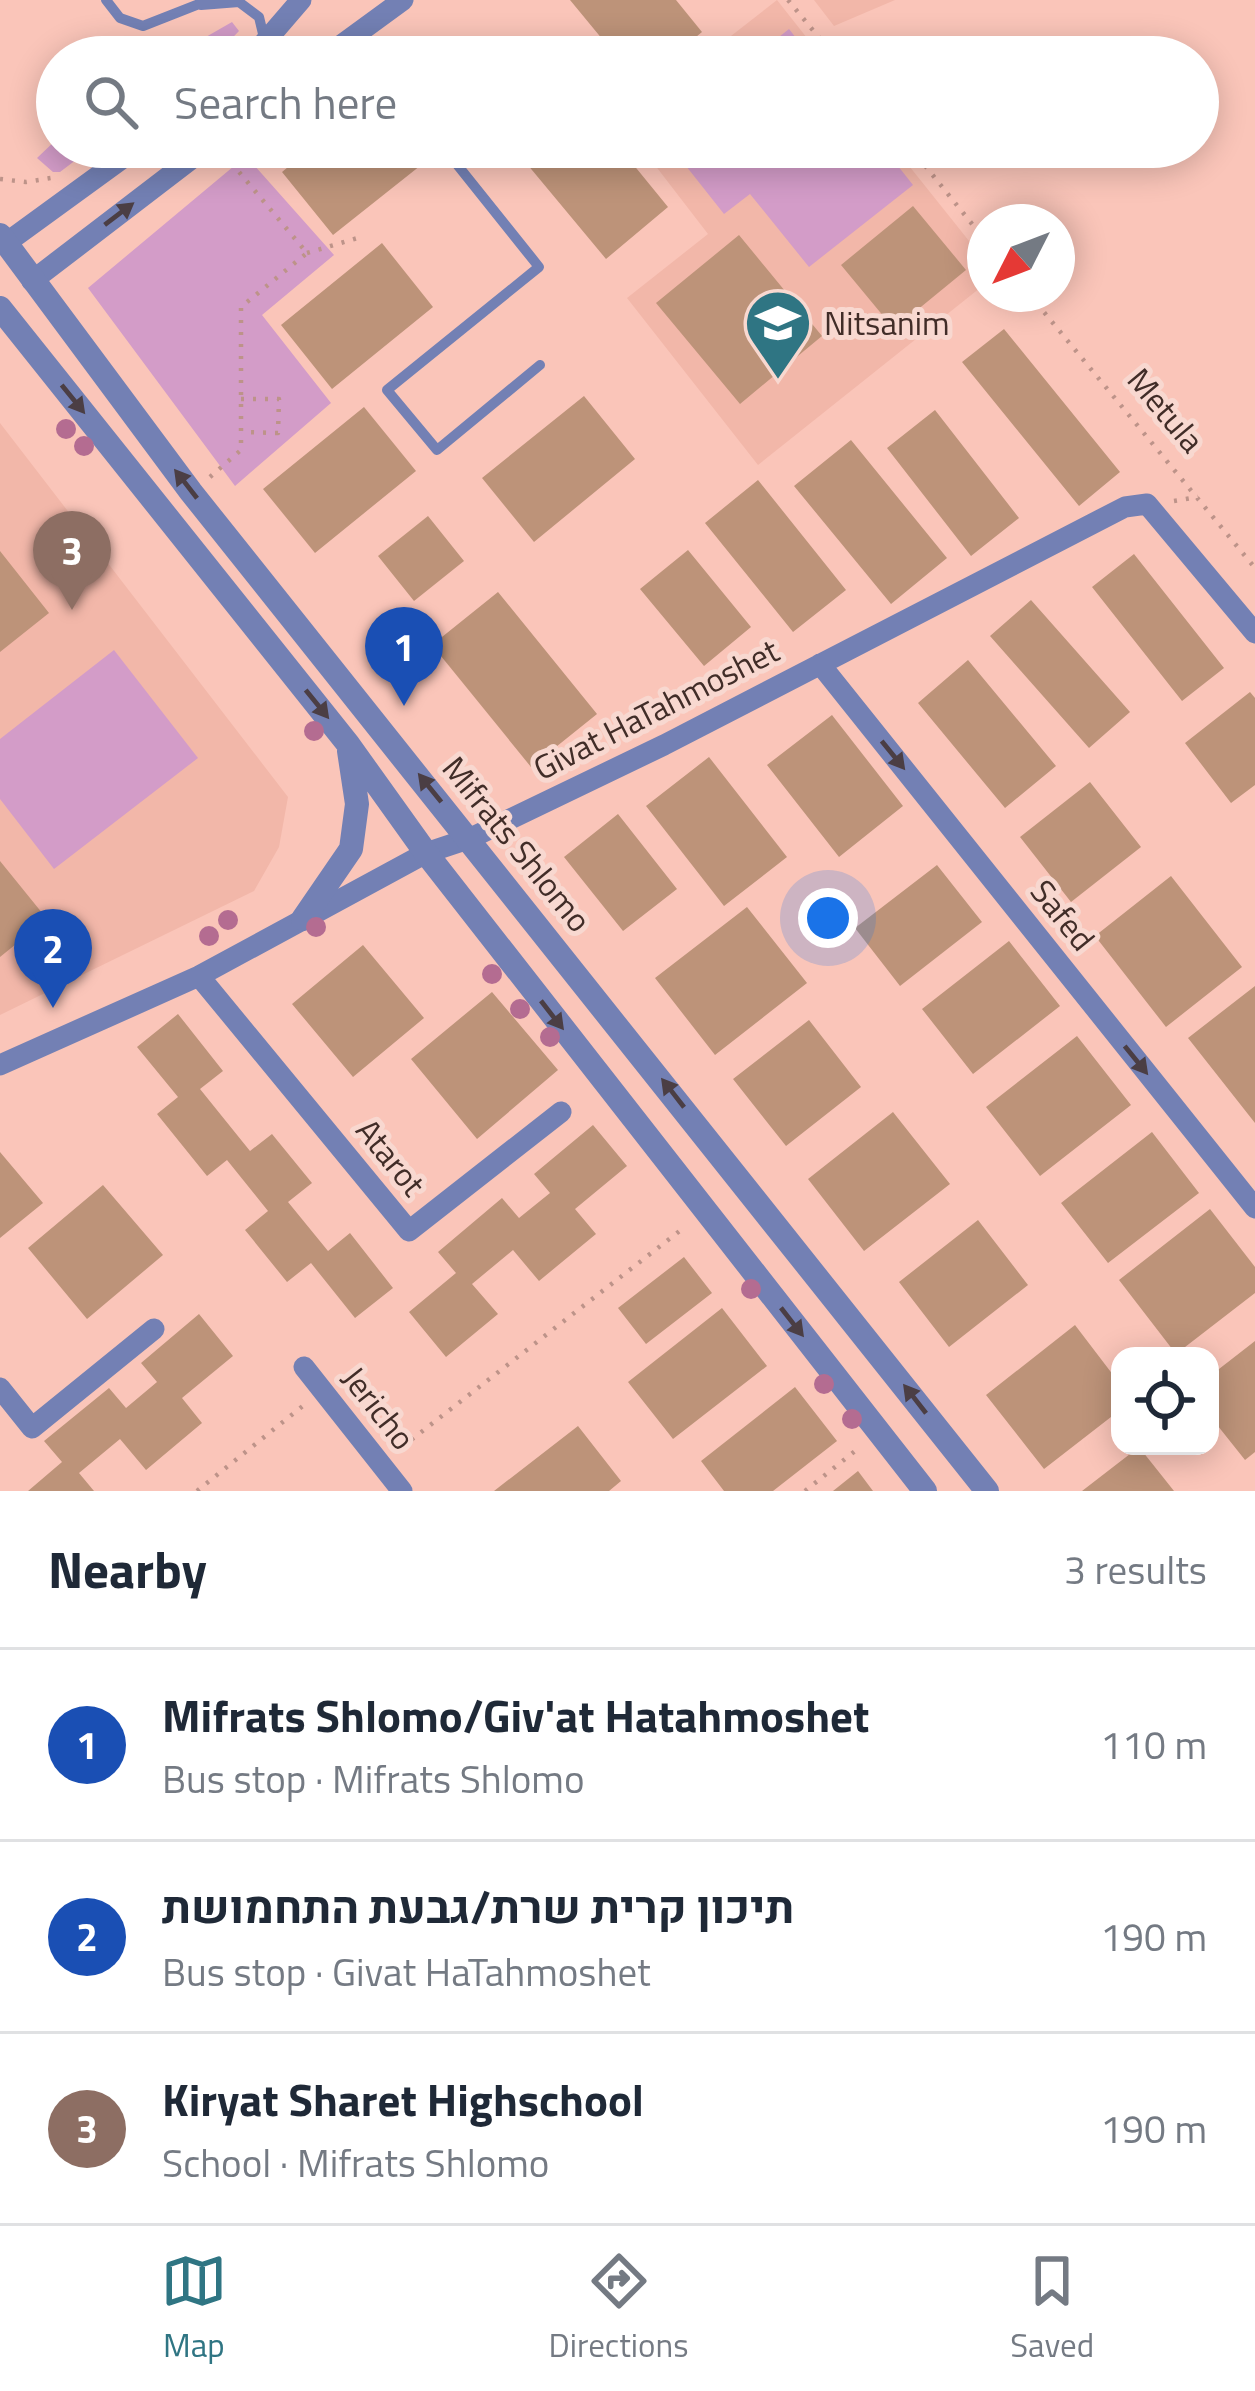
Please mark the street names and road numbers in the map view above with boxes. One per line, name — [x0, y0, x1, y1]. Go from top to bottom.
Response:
street label: Metula — [1116, 357, 1216, 463]
street label: Givat HaTahmoshet — [525, 625, 788, 792]
street label: Mifrats Shlomo — [430, 745, 604, 943]
street label: Safed — [1019, 869, 1107, 961]
street label: Atarot — [344, 1107, 438, 1207]
street label: Jericho — [330, 1355, 428, 1461]

